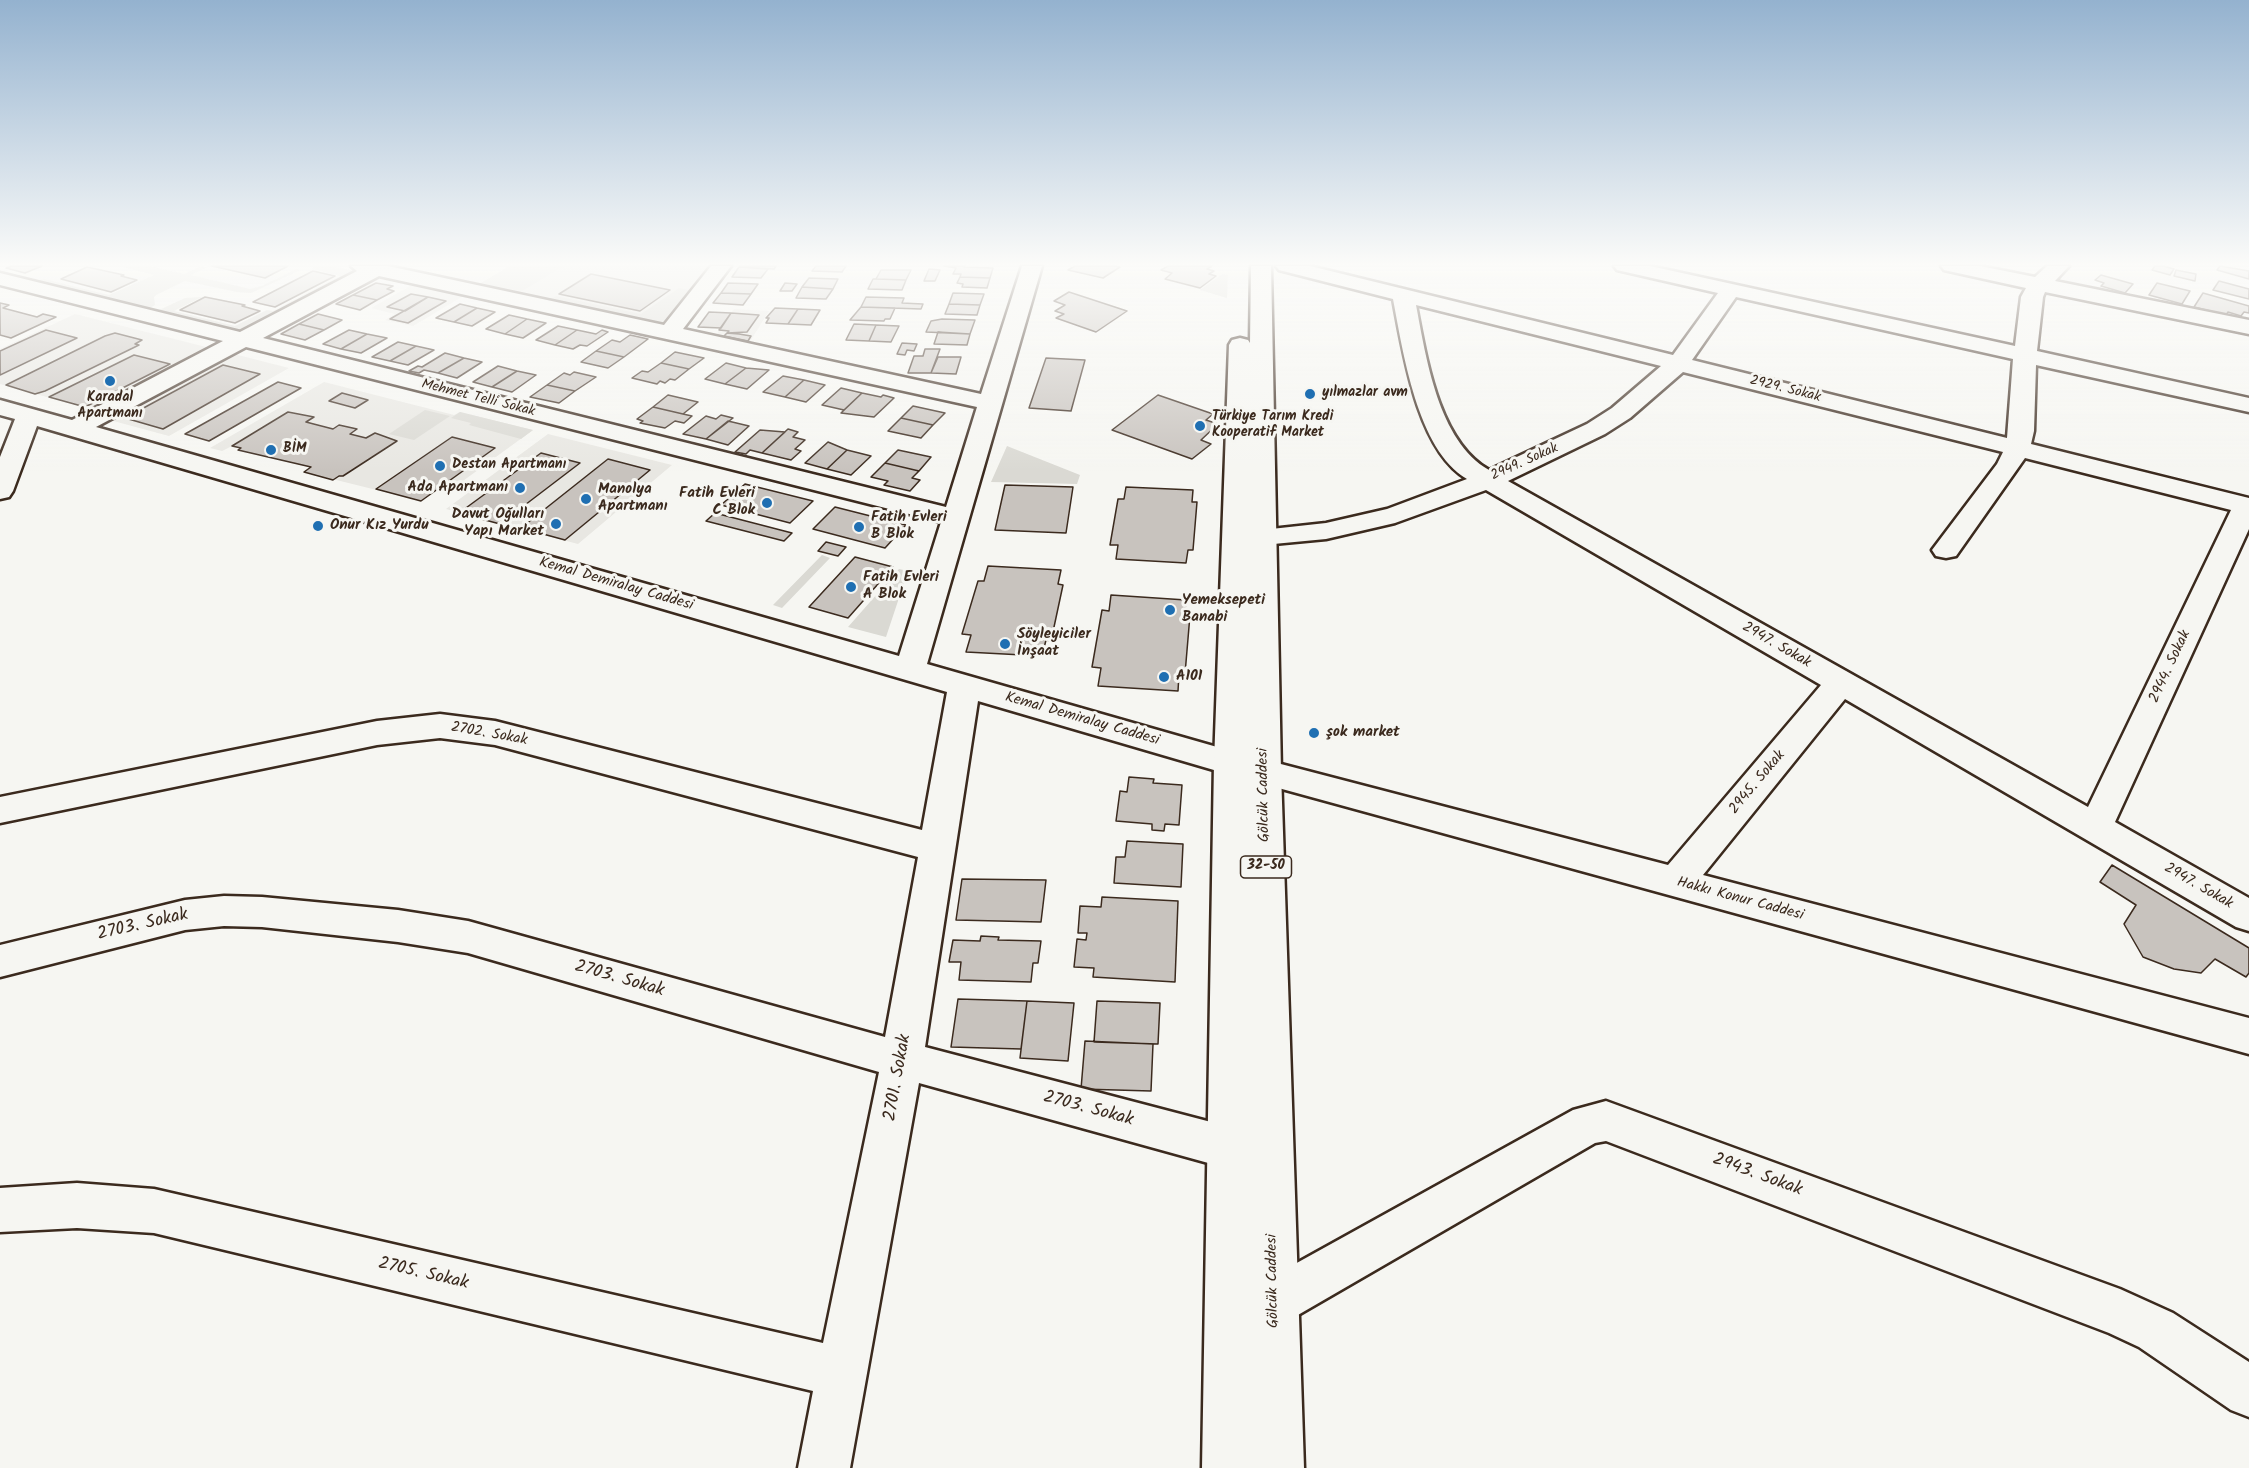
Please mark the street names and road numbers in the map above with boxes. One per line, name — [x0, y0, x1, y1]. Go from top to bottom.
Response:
street label: 2929. Sokak — [1748, 373, 1822, 407]
street label: Mehmet Telli Sokak — [419, 377, 537, 421]
street label: 2949. Sokak — [1489, 441, 1561, 485]
street label: Kemal Demiralay Caddesi — [537, 554, 695, 616]
street label: 2947. Sokak — [1738, 619, 1814, 673]
street label: 2944. Sokak — [2146, 628, 2196, 706]
street label: Kemal Demiralay Caddesi — [1003, 689, 1161, 751]
street label: 2702. Sokak — [449, 719, 529, 751]
street label: 2945. Sokak — [1726, 747, 1790, 819]
street label: Gölcük Caddesi — [1255, 748, 1275, 842]
road number: 32-50 — [1240, 856, 1292, 878]
street label: 2947. Sokak — [2160, 860, 2236, 914]
street label: Hakkı Konur Caddesi — [1675, 874, 1805, 926]
street label: 2703. Sokak — [95, 905, 191, 947]
street label: 2703. Sokak — [572, 957, 666, 1003]
street label: 2701. Sokak — [881, 1033, 917, 1123]
street label: 2703. Sokak — [1041, 1088, 1135, 1132]
street label: 2943. Sokak — [1709, 1150, 1805, 1202]
street label: Gölcük Caddesi — [1264, 1234, 1284, 1328]
street label: 2705. Sokak — [376, 1254, 470, 1296]

